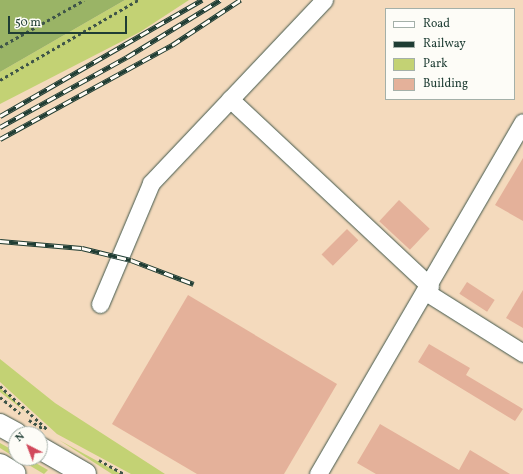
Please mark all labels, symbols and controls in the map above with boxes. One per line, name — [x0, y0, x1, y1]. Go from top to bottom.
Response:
scale bar — [10, 8, 129, 34]
legend — [385, 8, 515, 100]
text: 50 m — [15, 15, 41, 31]
text: Road — [423, 16, 450, 32]
text: Railway — [423, 36, 466, 52]
text: Park — [423, 56, 448, 72]
text: Building — [423, 76, 468, 92]
north arrow — [8, 426, 48, 466]
text: N — [12, 429, 28, 446]

